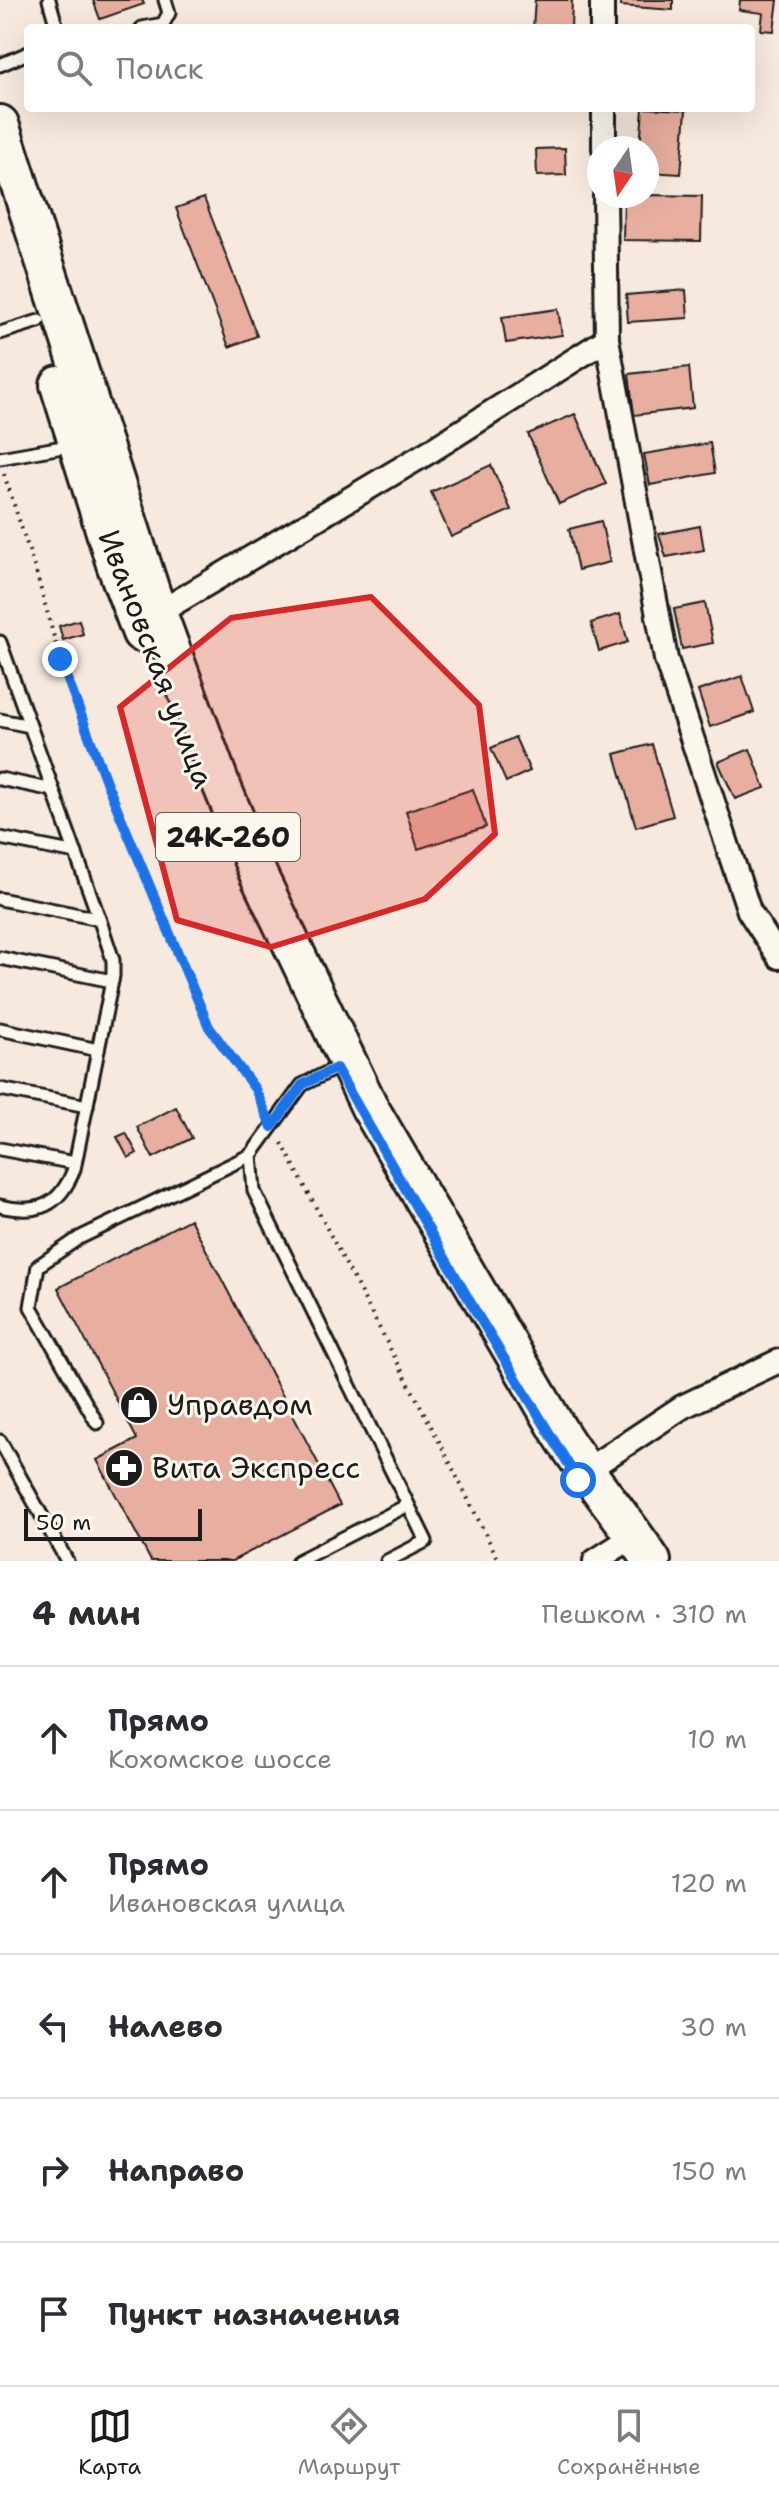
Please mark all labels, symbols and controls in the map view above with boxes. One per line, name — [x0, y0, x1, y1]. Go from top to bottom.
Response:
search box — [24, 24, 755, 112]
icon: search — [52, 46, 96, 90]
text: Поиск — [116, 48, 204, 89]
north arrow — [587, 136, 659, 208]
street label: Ивановская улица — [88, 524, 225, 794]
route end — [42, 641, 78, 677]
road number: 24К-260 — [156, 813, 300, 861]
shop icon: Управдом — [118, 1384, 160, 1426]
place label: Управдом — [167, 1384, 313, 1425]
pharmacy icon: Вита Экспресс — [103, 1447, 145, 1489]
place label: Вита Экспресс — [152, 1447, 360, 1488]
route start — [560, 1462, 596, 1498]
scale bar — [24, 1505, 202, 1541]
text: 50 m — [36, 1508, 91, 1537]
text: 4 мин — [32, 1590, 141, 1636]
text: Пешком · 310 m — [542, 1596, 747, 1631]
text: Прямо — [108, 1700, 209, 1741]
icon: ahead — [32, 1716, 76, 1760]
text: 10 m — [687, 1721, 747, 1756]
text: Кохомское шоссе — [108, 1741, 332, 1776]
text: Прямо — [108, 1844, 209, 1885]
icon: ahead — [32, 1860, 76, 1904]
text: 120 m — [671, 1865, 747, 1900]
text: Ивановская улица — [108, 1885, 345, 1920]
icon: left — [32, 2004, 76, 2048]
text: Налево — [108, 2006, 223, 2047]
text: 30 m — [680, 2009, 747, 2044]
icon: right — [32, 2148, 76, 2192]
text: Направо — [108, 2150, 244, 2191]
text: 150 m — [671, 2153, 747, 2188]
icon: arrive — [32, 2292, 76, 2336]
text: Пункт назначения — [108, 2294, 400, 2335]
tab: Карта — [78, 2404, 141, 2481]
tab: Маршрут — [298, 2404, 400, 2481]
tab: Сохранённые — [557, 2404, 701, 2481]

